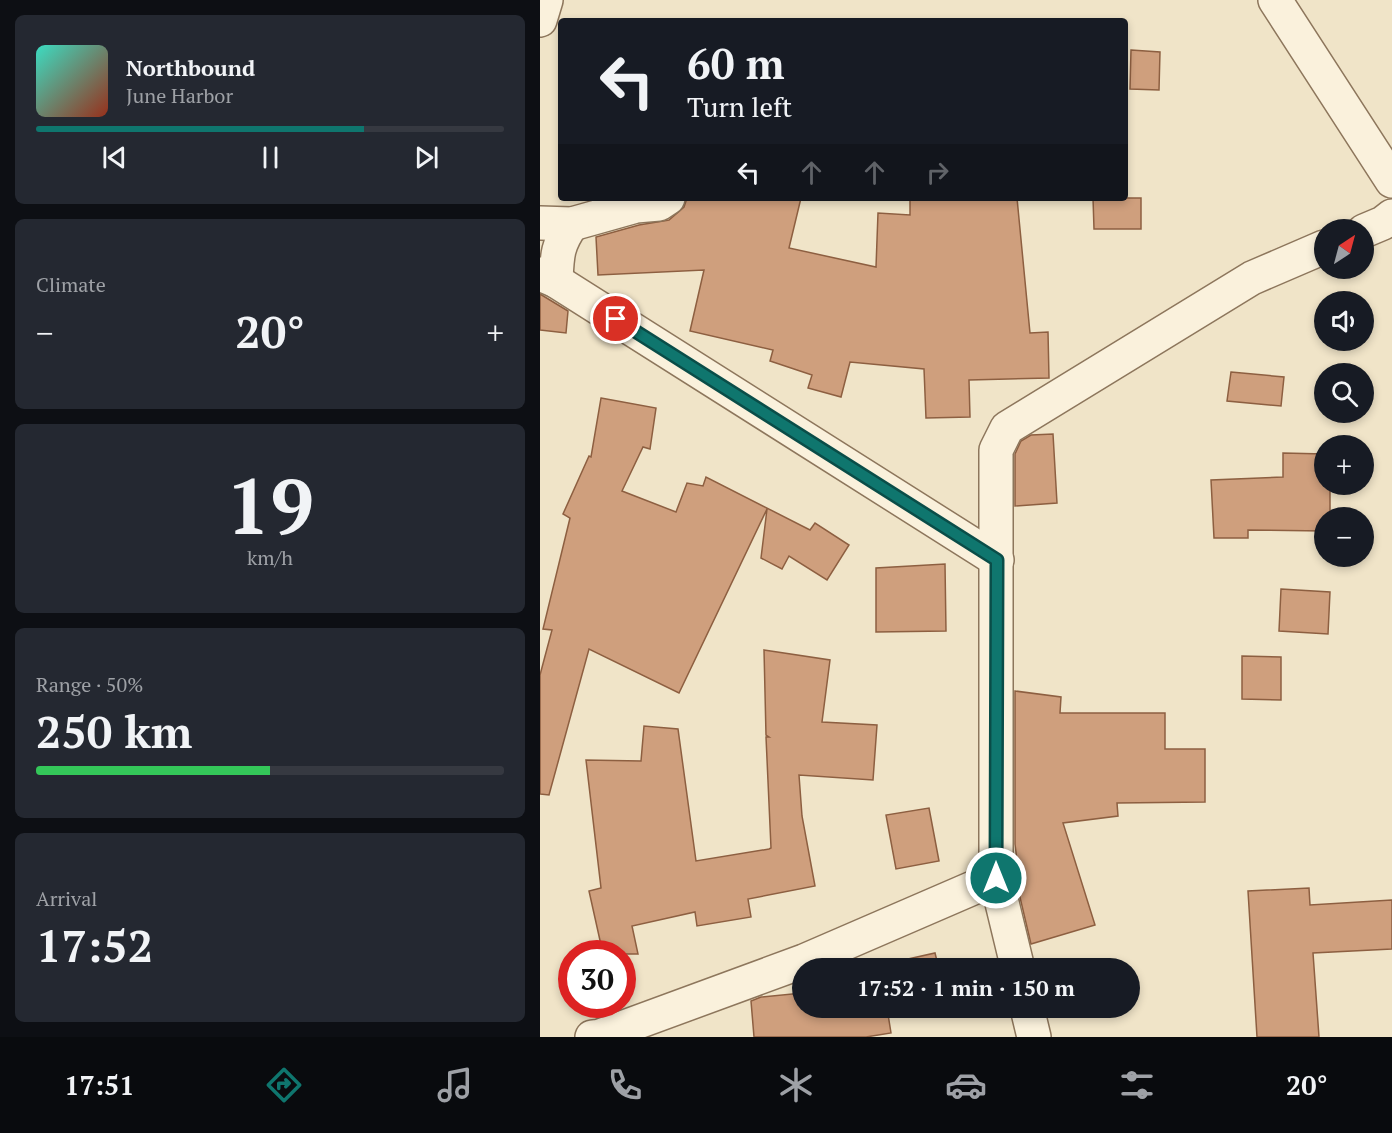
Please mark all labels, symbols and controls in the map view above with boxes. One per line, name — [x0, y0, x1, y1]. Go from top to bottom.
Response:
text: 60 m — [687, 35, 785, 91]
icon: left — [588, 42, 666, 120]
text: Northbound — [126, 53, 255, 82]
text: June Harbor — [126, 82, 233, 109]
text: Turn left — [687, 89, 792, 125]
icon: previous — [98, 141, 131, 174]
icon: pause — [254, 141, 287, 174]
icon: next — [410, 141, 443, 174]
icon: left — [732, 156, 765, 189]
icon: ahead — [795, 156, 828, 189]
icon: ahead — [858, 156, 891, 189]
icon: right — [921, 156, 954, 189]
north arrow — [1314, 219, 1374, 279]
map controls — [1314, 219, 1374, 567]
text: Climate — [36, 271, 106, 298]
button: sound — [1314, 291, 1374, 351]
pin — [590, 293, 641, 344]
text: 20° — [235, 301, 305, 361]
icon: arrive — [599, 302, 632, 335]
text: − — [36, 311, 54, 354]
text: + — [486, 311, 504, 354]
button: search — [1314, 363, 1374, 423]
button: + — [1314, 435, 1374, 495]
text: 19 — [226, 453, 314, 556]
button: − — [1314, 507, 1374, 567]
text: km/h — [247, 544, 293, 571]
text: Range · 50% — [36, 671, 143, 698]
text: 250 km — [36, 701, 192, 761]
position arrow — [964, 846, 1028, 910]
text: Arrival — [36, 885, 97, 912]
text: 17:52 — [36, 915, 153, 975]
speed limit sign: 30 — [558, 940, 636, 1018]
text: 17:52 · 1 min · 150 m — [857, 973, 1075, 1002]
icon: directions — [263, 1064, 305, 1106]
icon: music — [434, 1064, 476, 1106]
icon: phone — [604, 1064, 646, 1106]
icon: climate — [775, 1064, 817, 1106]
icon: car — [945, 1064, 987, 1106]
icon: filters — [1116, 1064, 1158, 1106]
text: 17:51 — [64, 1067, 135, 1103]
text: 20° — [1286, 1067, 1328, 1103]

